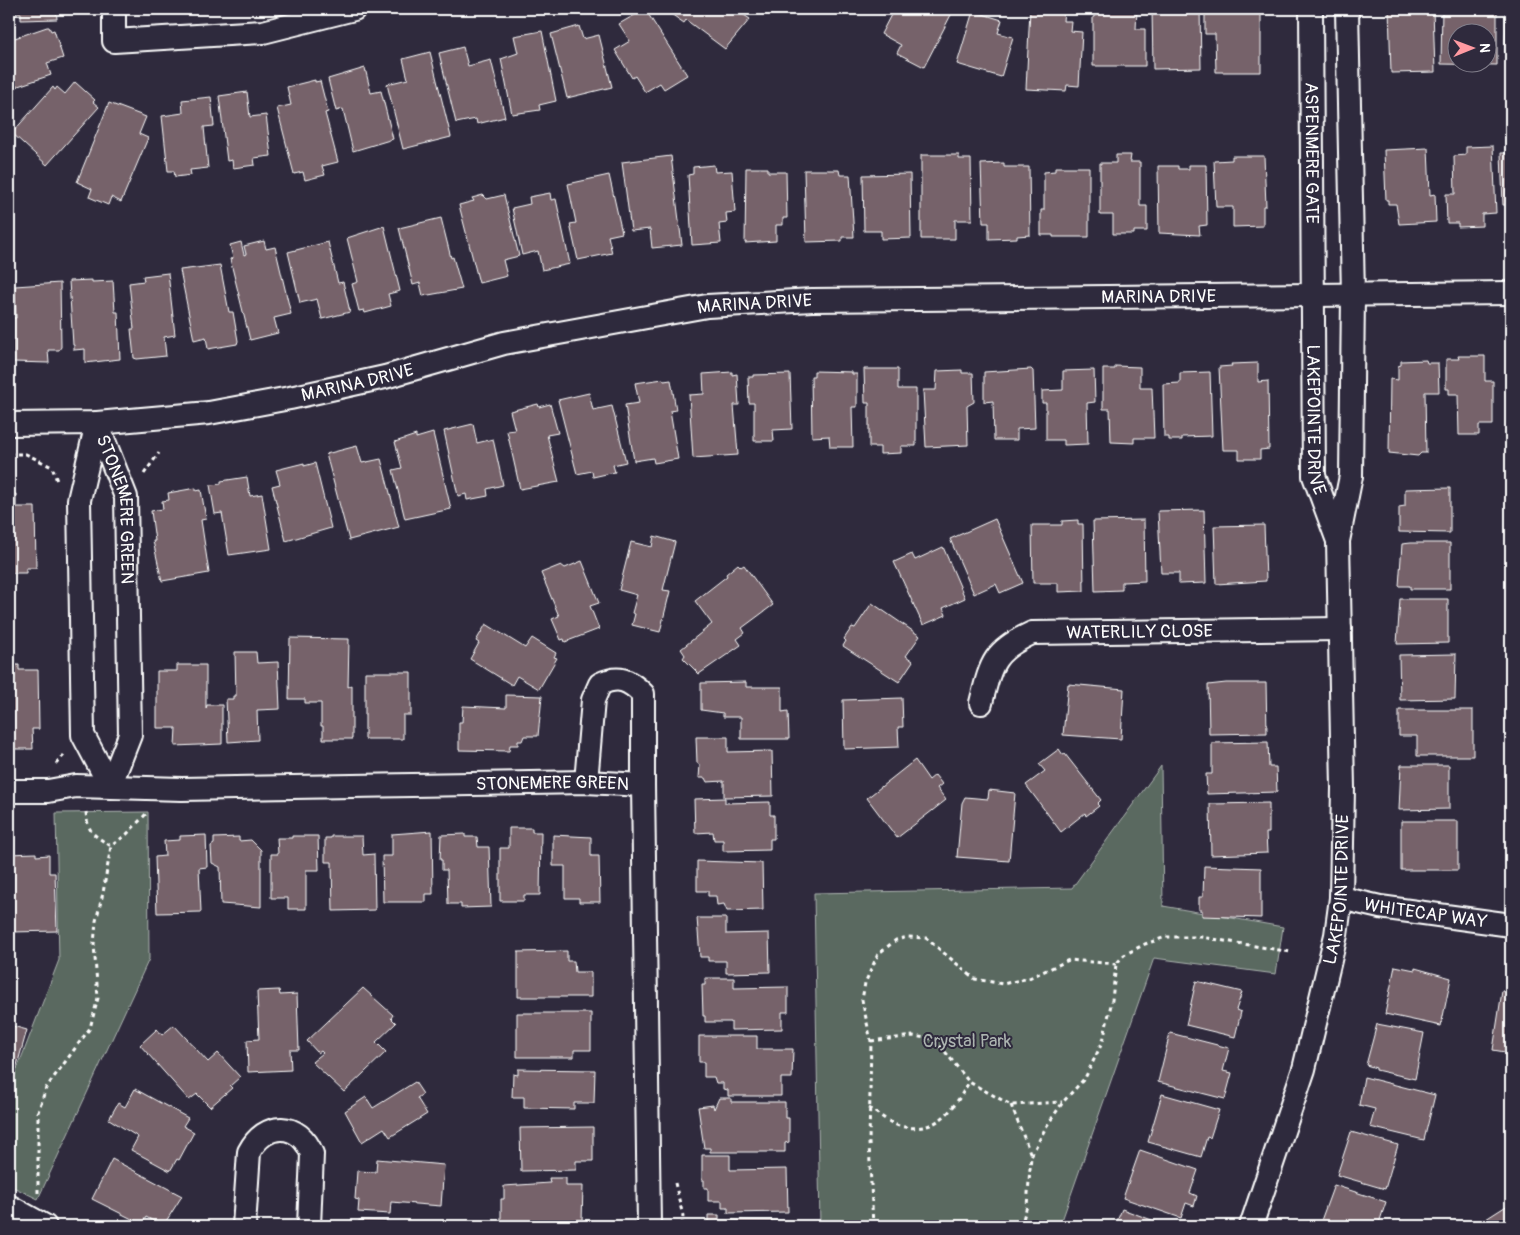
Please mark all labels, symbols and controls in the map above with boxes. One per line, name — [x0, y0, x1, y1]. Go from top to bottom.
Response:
north arrow — [1448, 22, 1498, 72]
text: N — [1476, 43, 1493, 53]
street label: ASPENMERE GATE — [1300, 82, 1324, 224]
street label: MARINA DRIVE — [1101, 284, 1216, 309]
street label: MARINA DRIVE — [695, 289, 813, 319]
street label: LAKEPOINTE DRIVE — [1302, 344, 1332, 498]
street label: MARINA DRIVE — [299, 358, 416, 407]
street label: STONEMERE GREEN — [91, 431, 139, 584]
street label: WATERLILY CLOSE — [1066, 619, 1213, 644]
street label: STONEMERE GREEN — [476, 770, 630, 796]
street label: LAKEPOINTE DRIVE — [1318, 814, 1354, 967]
street label: WHITECAP WAY — [1362, 892, 1489, 933]
park label: Crystal Park — [923, 1030, 1012, 1053]

